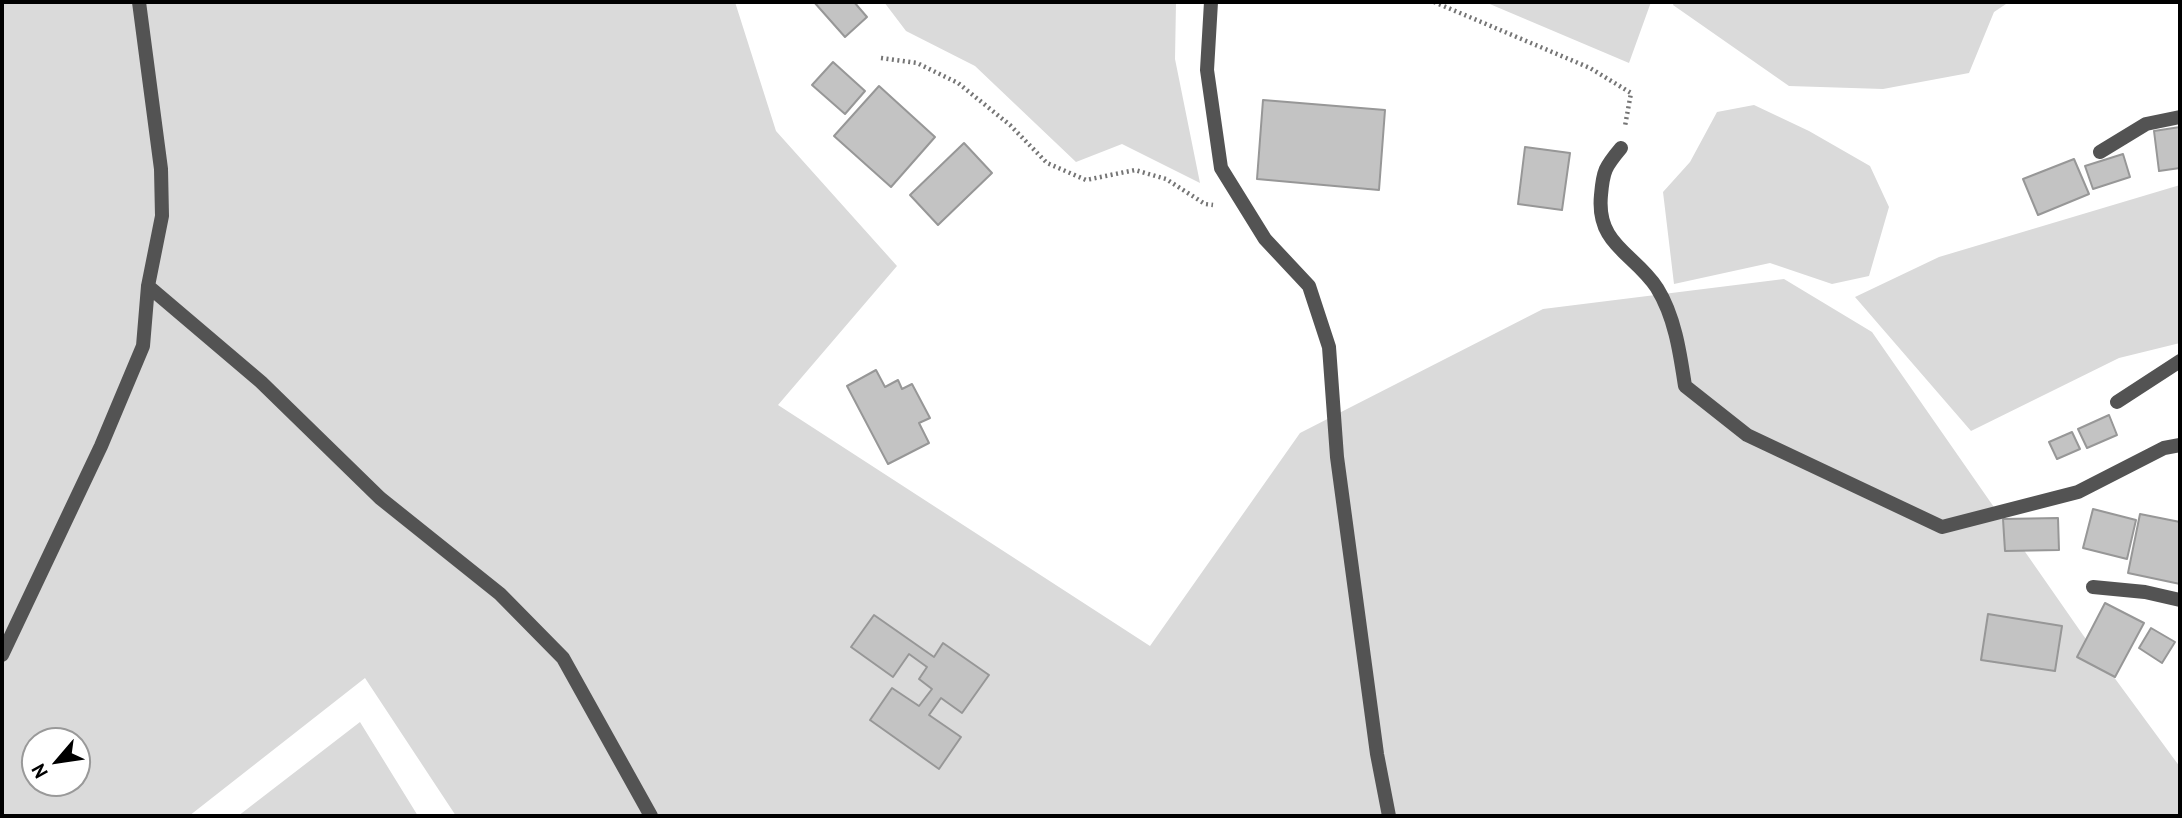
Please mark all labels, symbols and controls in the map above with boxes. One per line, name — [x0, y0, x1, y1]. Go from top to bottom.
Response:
north arrow — [21, 727, 91, 797]
text: N — [26, 760, 53, 782]

